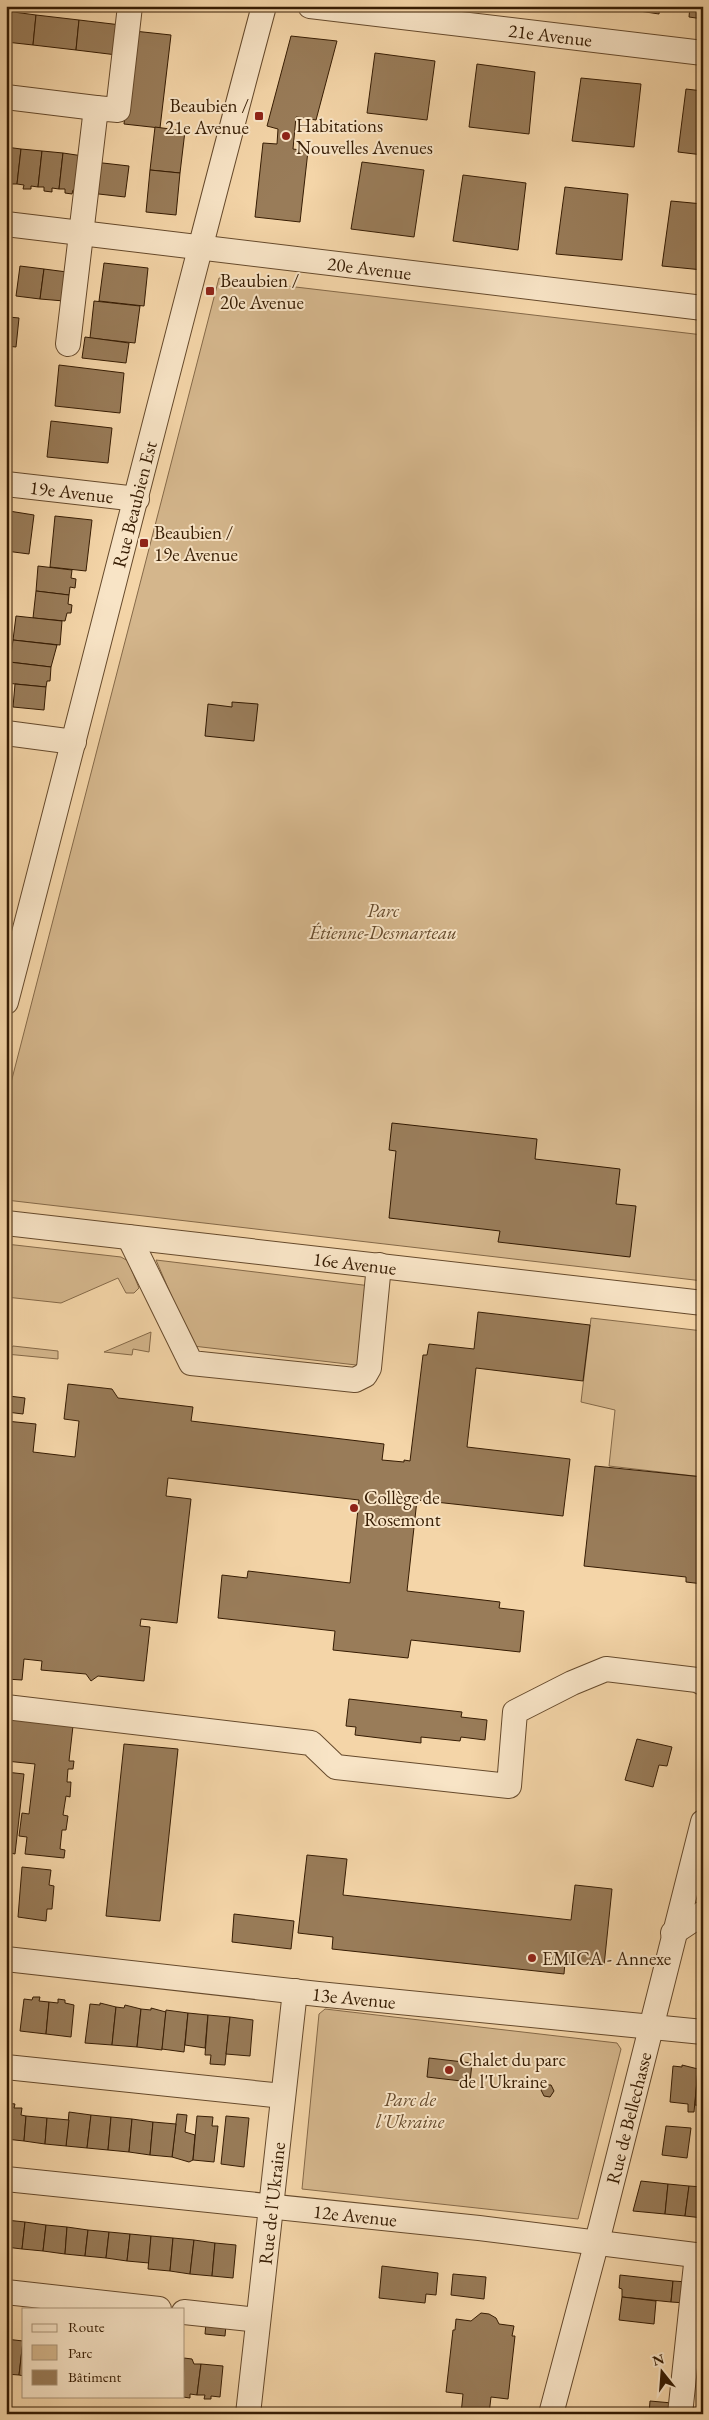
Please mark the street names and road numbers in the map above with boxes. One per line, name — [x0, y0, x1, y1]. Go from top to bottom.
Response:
street label: 21e Avenue — [507, 18, 593, 53]
street label: 20e Avenue — [326, 251, 413, 286]
street label: Rue Beaubien Est — [106, 438, 163, 570]
street label: 19e Avenue — [28, 475, 115, 509]
street label: 16e Avenue — [311, 1246, 398, 1281]
street label: 13e Avenue — [311, 1981, 397, 2015]
street label: Rue de Bellechasse — [600, 2049, 657, 2187]
street label: Rue de l'Ukraine — [253, 2141, 291, 2266]
street label: 12e Avenue — [312, 2199, 398, 2232]

